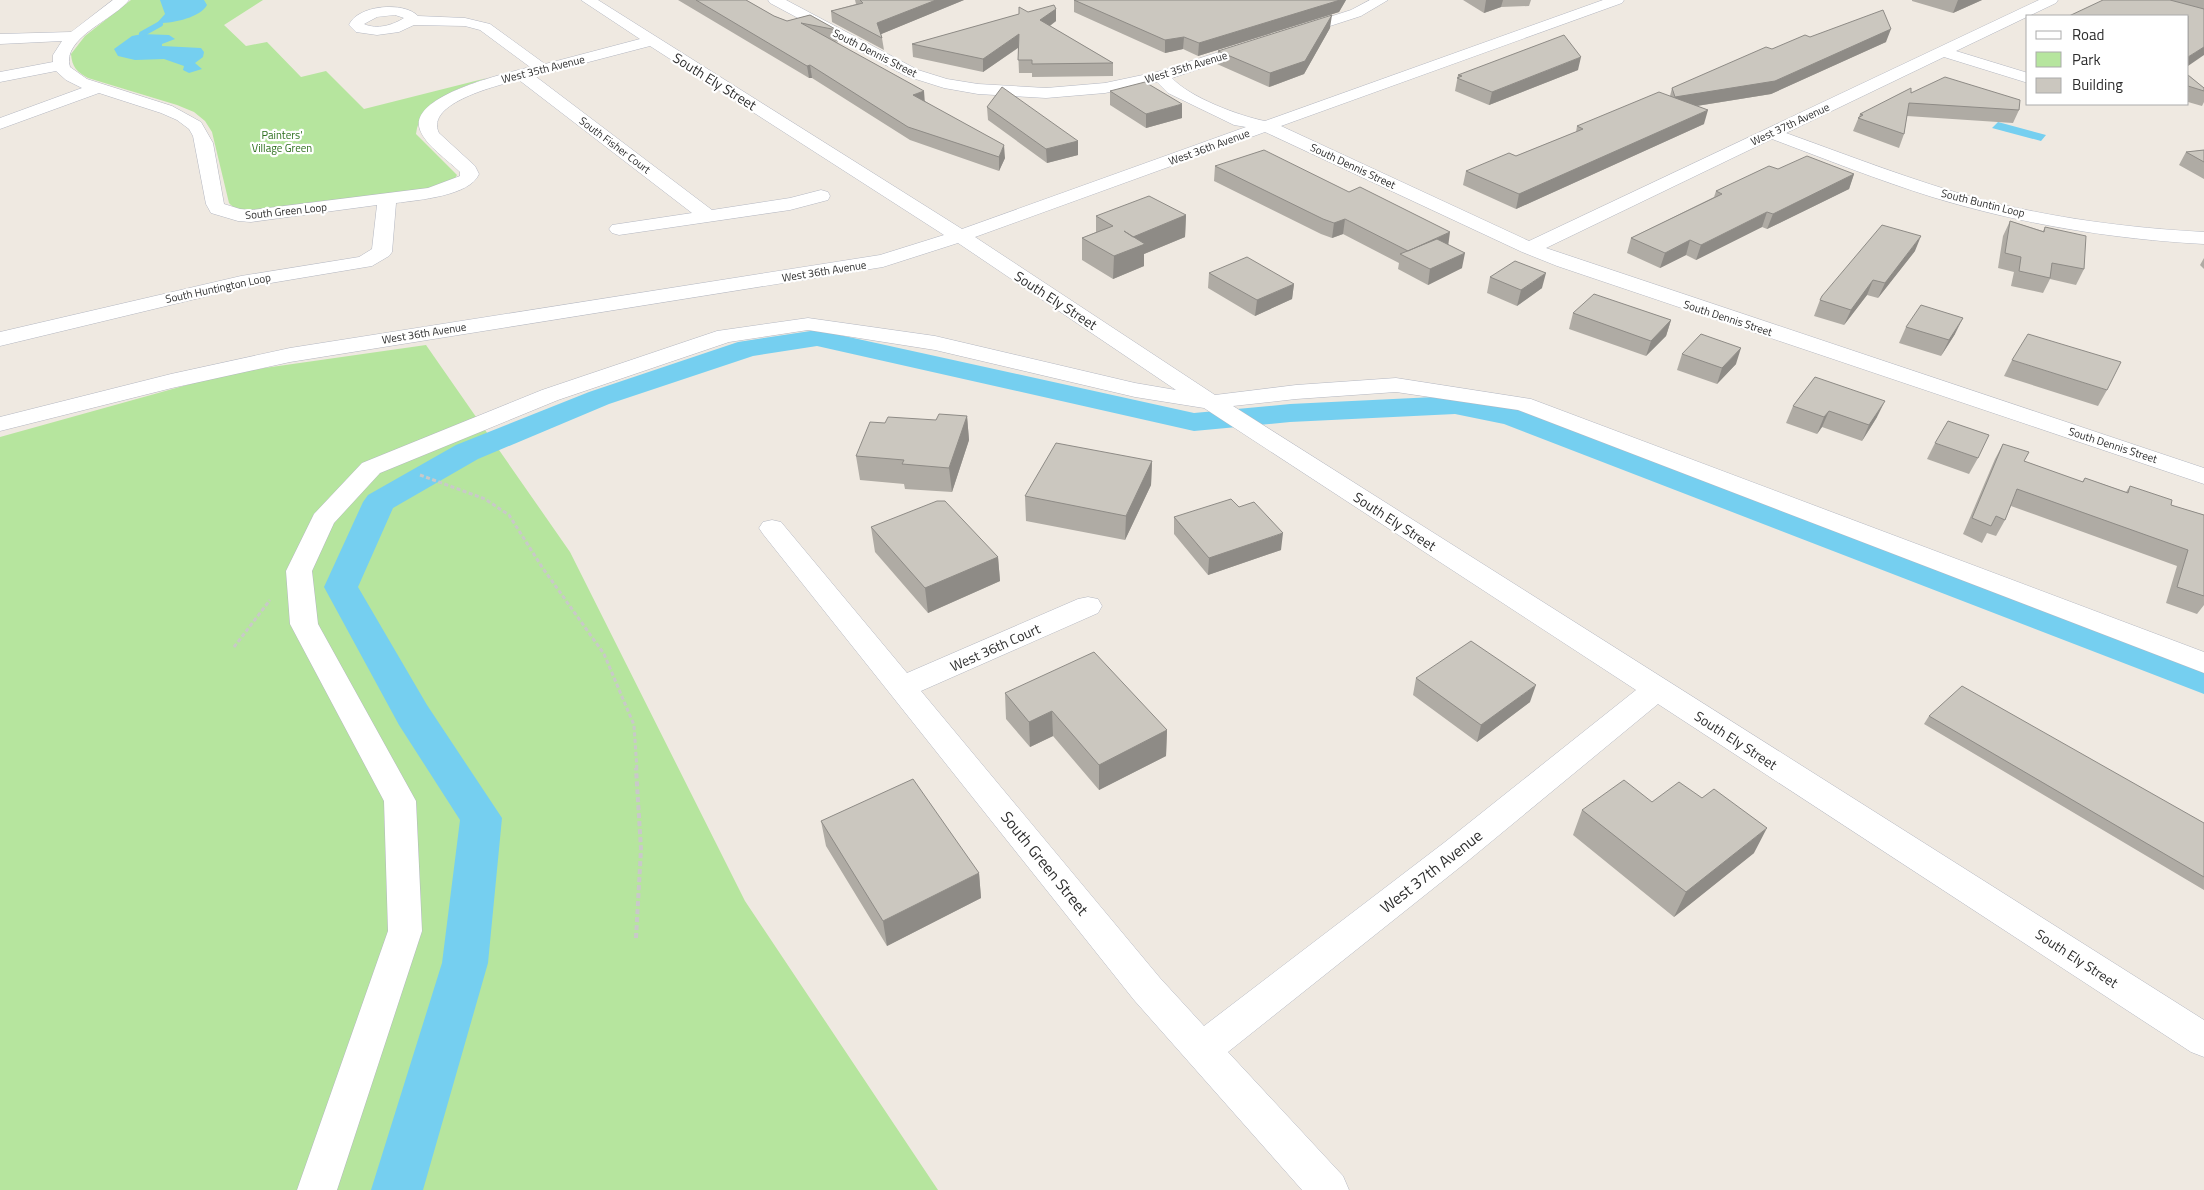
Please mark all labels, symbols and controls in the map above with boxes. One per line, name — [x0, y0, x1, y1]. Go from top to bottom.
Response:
legend — [2026, 15, 2189, 105]
text: Road — [2072, 23, 2104, 46]
street label: South Dennis Street — [830, 25, 920, 81]
street label: South Ely Street — [669, 47, 761, 115]
street label: West 35th Avenue — [1143, 47, 1230, 87]
text: Park — [2072, 48, 2101, 71]
street label: West 35th Avenue — [500, 51, 587, 87]
text: Building — [2072, 73, 2123, 96]
street label: West 37th Avenue — [1748, 99, 1832, 149]
street label: South Fisher Court — [576, 113, 654, 177]
street label: West 36th Avenue — [1166, 125, 1252, 169]
park label: Painters' Village Green — [252, 127, 312, 156]
street label: South Dennis Street — [1308, 139, 1398, 193]
street label: South Buntin Loop — [1940, 185, 2027, 221]
street label: South Green Loop — [244, 199, 328, 223]
street label: West 36th Avenue — [781, 256, 868, 286]
street label: South Ely Street — [1011, 265, 1102, 335]
street label: South Huntington Loop — [164, 269, 272, 307]
street label: South Dennis Street — [1682, 296, 1775, 340]
street label: West 36th Avenue — [381, 318, 468, 348]
street label: South Dennis Street — [2067, 423, 2160, 467]
street label: South Ely Street — [1350, 486, 1441, 556]
street label: West 36th Court — [946, 618, 1044, 676]
street label: South Ely Street — [1691, 705, 1782, 775]
street label: South Green Street — [995, 806, 1095, 921]
street label: West 37th Avenue — [1375, 823, 1487, 919]
street label: South Ely Street — [2032, 923, 2123, 993]

